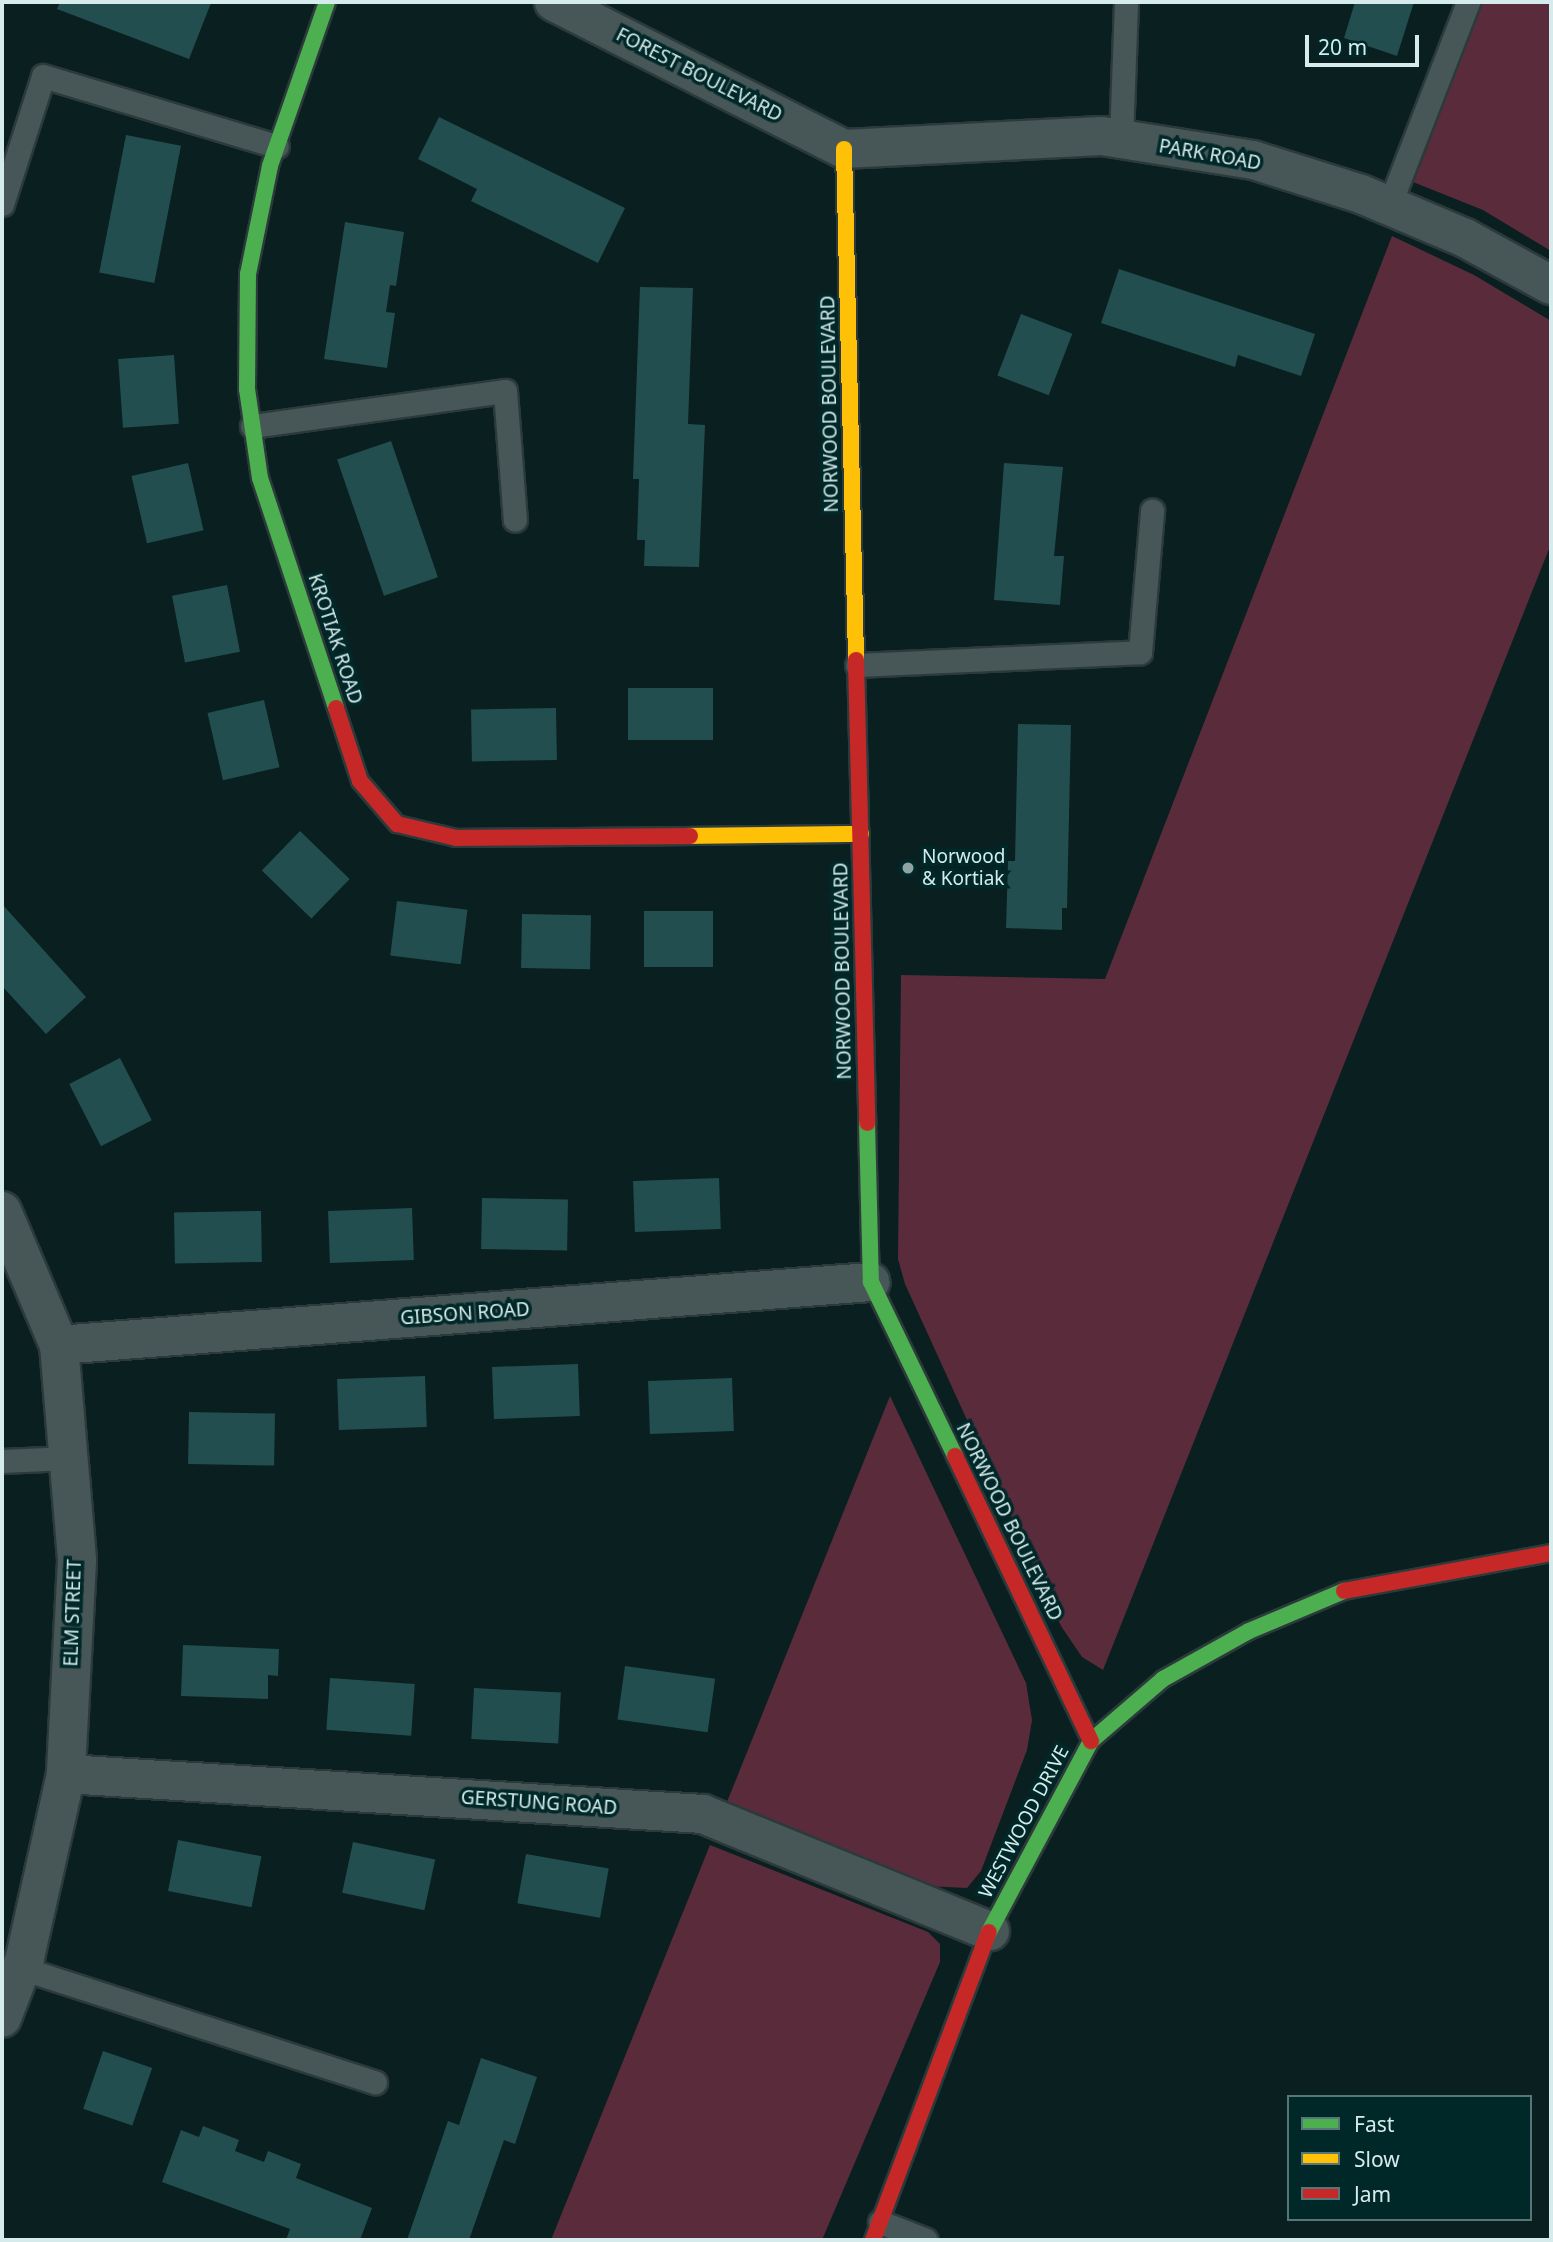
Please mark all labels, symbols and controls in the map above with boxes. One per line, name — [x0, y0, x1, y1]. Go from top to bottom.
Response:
scale bar — [1308, 21, 1422, 65]
street label: FOREST BOULEVARD — [612, 23, 786, 127]
text: 20 m — [1318, 33, 1367, 61]
street label: PARK ROAD — [1157, 135, 1263, 175]
street label: NORWOOD BOULEVARD — [817, 295, 843, 513]
street label: KROTIAK ROAD — [303, 571, 367, 707]
place label: Norwood & Kortiak — [922, 846, 1005, 890]
marker: Norwood & Kortiak — [900, 860, 916, 876]
street label: NORWOOD BOULEVARD — [830, 862, 856, 1080]
street label: GIBSON ROAD — [400, 1298, 530, 1330]
street label: NORWOOD BOULEVARD — [951, 1419, 1067, 1625]
street label: ELM STREET — [60, 1559, 86, 1667]
street label: WESTWOOD DRIVE — [974, 1742, 1074, 1902]
street label: GERSTUNG ROAD — [460, 1786, 618, 1820]
legend — [1287, 2095, 1532, 2221]
text: Fast — [1354, 2110, 1394, 2138]
text: Slow — [1354, 2145, 1400, 2173]
text: Jam — [1354, 2180, 1391, 2208]

